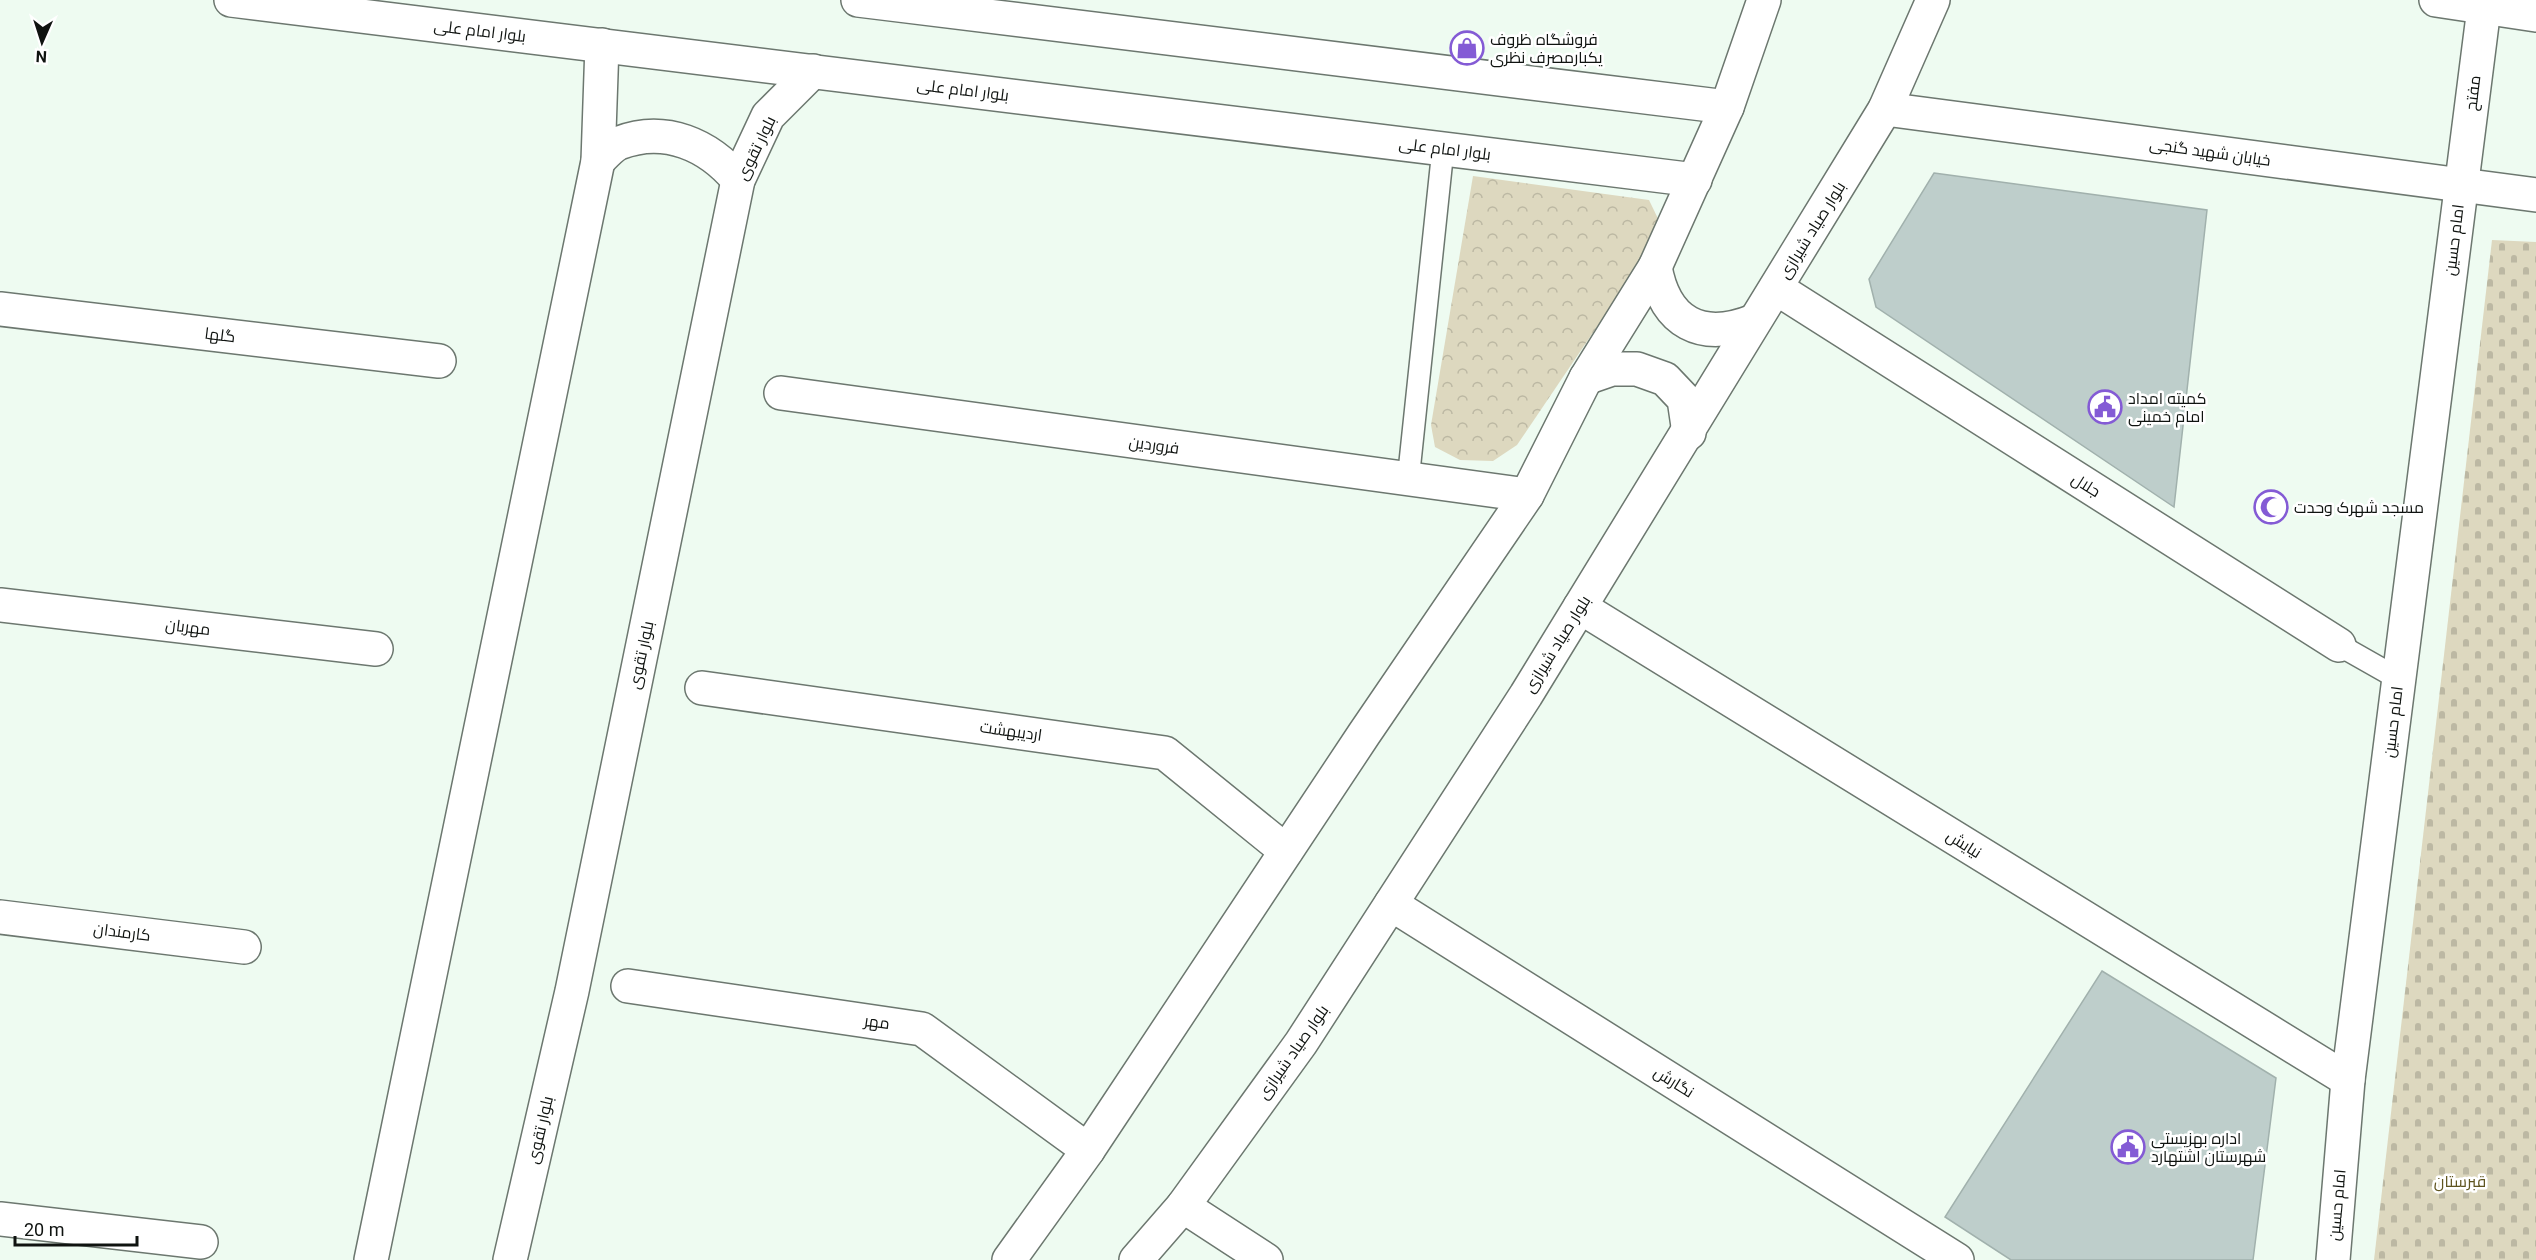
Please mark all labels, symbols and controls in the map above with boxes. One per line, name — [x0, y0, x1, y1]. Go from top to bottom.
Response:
north arrow — [12, 12, 72, 72]
street label: بلوار امام علی — [433, 16, 527, 48]
shop icon: فروشگاه ظروف یکبارمصرف نظری — [1449, 30, 1485, 66]
place label: فروشگاه ظروف یکبارمصرف نظری — [1490, 30, 1603, 68]
text: N — [35, 47, 47, 66]
street label: مفتح — [2461, 74, 2487, 112]
street label: بلوار امام علی — [916, 75, 1010, 107]
street label: بلوار تقوی — [732, 113, 781, 184]
street label: بلوار امام علی — [1398, 134, 1492, 166]
street label: خیابان شهید گنجی — [2148, 134, 2272, 171]
street label: بلوار صیاد شیرازی — [1775, 178, 1850, 283]
street label: امام حسین — [2440, 203, 2470, 277]
street label: گلها — [203, 324, 237, 347]
public building icon: کمیته امداد امام خمینی — [2087, 389, 2123, 425]
place label: کمیته امداد امام خمینی — [2128, 389, 2207, 428]
street label: فروردین — [1127, 432, 1180, 459]
street label: جلال — [2068, 469, 2104, 502]
mosque icon: مسجد شهرک وحدت — [2253, 489, 2289, 525]
place label: مسجد شهرک وحدت — [2294, 498, 2424, 518]
street label: بلوار صیاد شیرازی — [1520, 592, 1595, 697]
street label: مهربان — [164, 615, 212, 640]
street label: بلوار تقوی — [625, 619, 658, 691]
street label: امام حسین — [2379, 685, 2409, 759]
street label: اردیبهشت — [979, 717, 1043, 746]
street label: نیایش — [1942, 826, 1985, 863]
street label: کارمندان — [92, 919, 152, 946]
street label: بلوار صیاد شیرازی — [1253, 1001, 1333, 1103]
street label: مهر — [862, 1011, 891, 1034]
street label: نگارش — [1650, 1062, 1698, 1103]
street label: بلوار تقوی — [523, 1094, 558, 1166]
public building icon: اداره بهزیستی شهرستان اشتهارد — [2110, 1129, 2146, 1165]
place label: اداره بهزیستی شهرستان اشتهارد — [2151, 1129, 2266, 1167]
street label: امام حسین — [2324, 1168, 2352, 1242]
park label: قبرستان — [2434, 1172, 2486, 1192]
scale bar — [15, 1209, 136, 1247]
text: 20 m — [24, 1219, 64, 1240]

